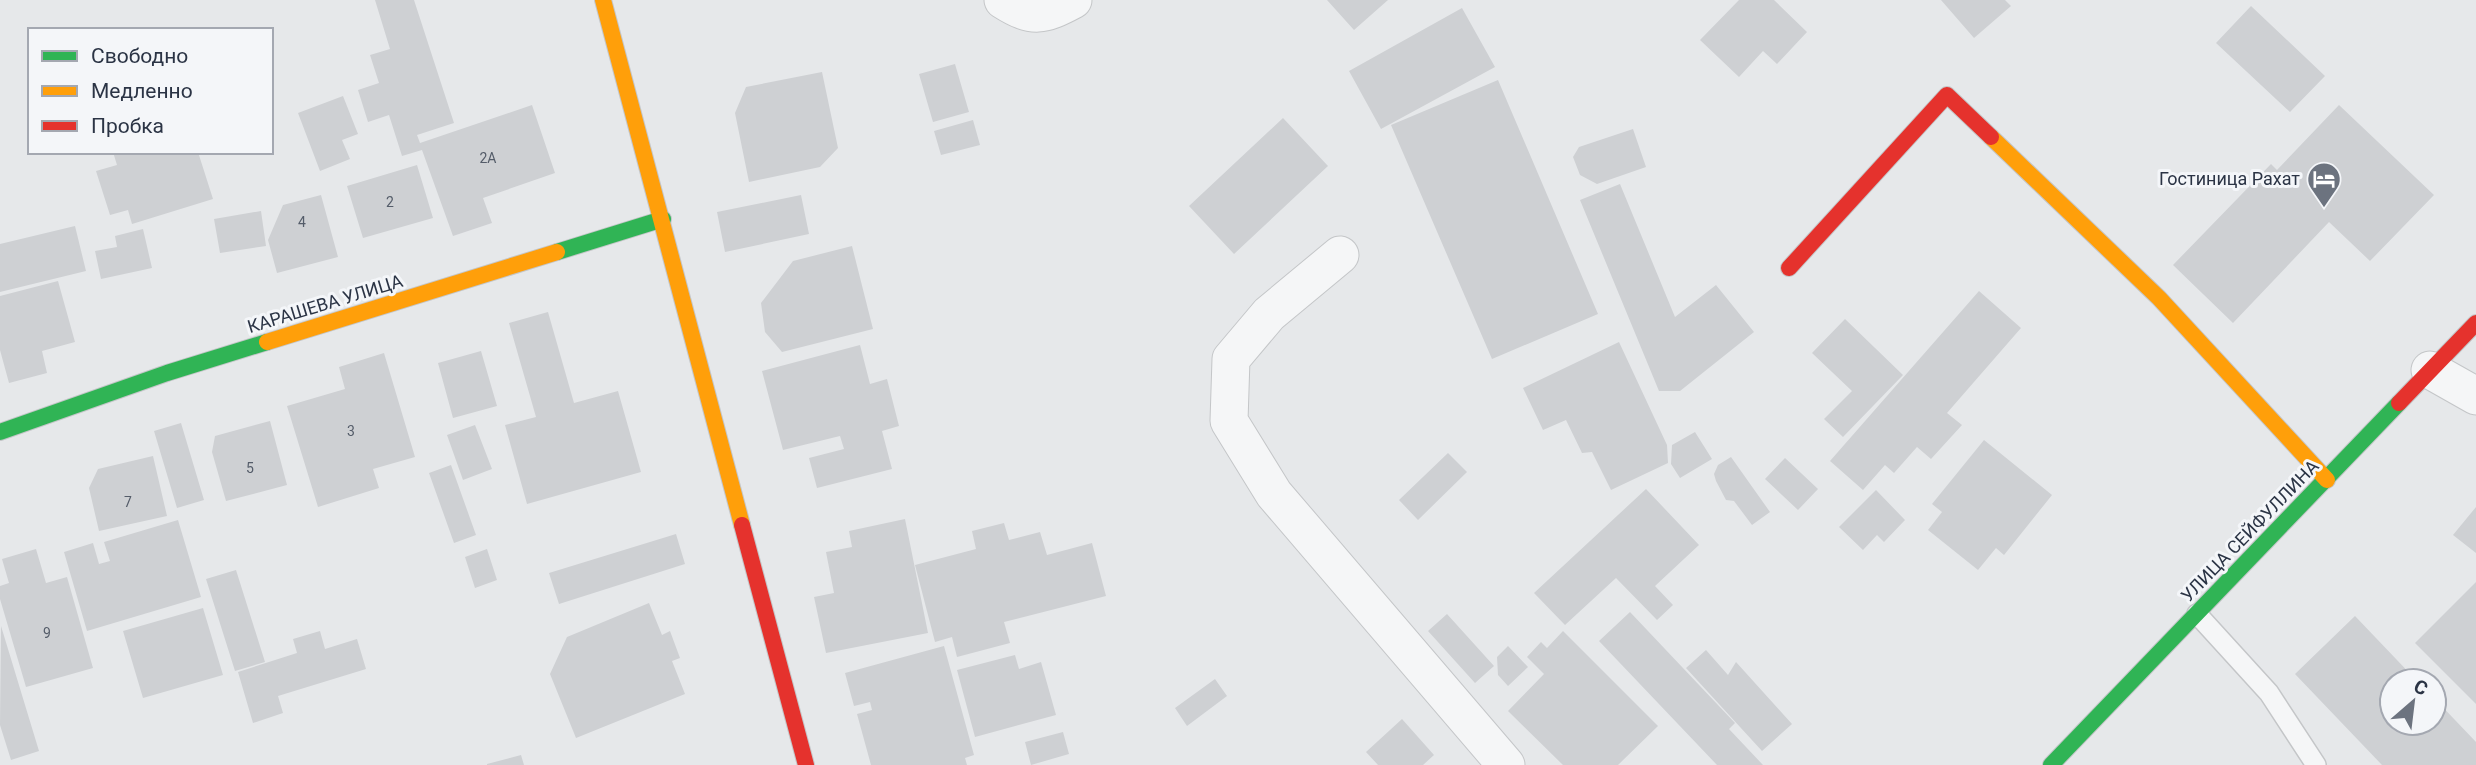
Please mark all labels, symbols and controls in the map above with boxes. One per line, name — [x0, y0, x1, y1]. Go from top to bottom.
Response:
legend — [28, 28, 273, 154]
text: Свободно — [91, 44, 188, 68]
text: Медленно — [91, 79, 193, 103]
text: Пробка — [91, 114, 164, 138]
house number: 2А — [479, 150, 497, 166]
hotel icon: Гостиница Рахат — [2305, 160, 2343, 209]
place label: Гостиница Рахат — [2159, 168, 2300, 189]
house number: 2 — [386, 194, 394, 210]
house number: 4 — [298, 214, 306, 230]
street label: КАРАШЕВА УЛИЦА — [245, 270, 405, 337]
house number: 3 — [347, 423, 355, 439]
street label: УЛИЦА СЕЙФУЛЛИНА — [2177, 455, 2323, 606]
house number: 5 — [246, 460, 254, 476]
house number: 7 — [124, 494, 132, 510]
house number: 9 — [43, 625, 51, 641]
north arrow — [2378, 667, 2448, 737]
text: С — [2410, 674, 2432, 701]

